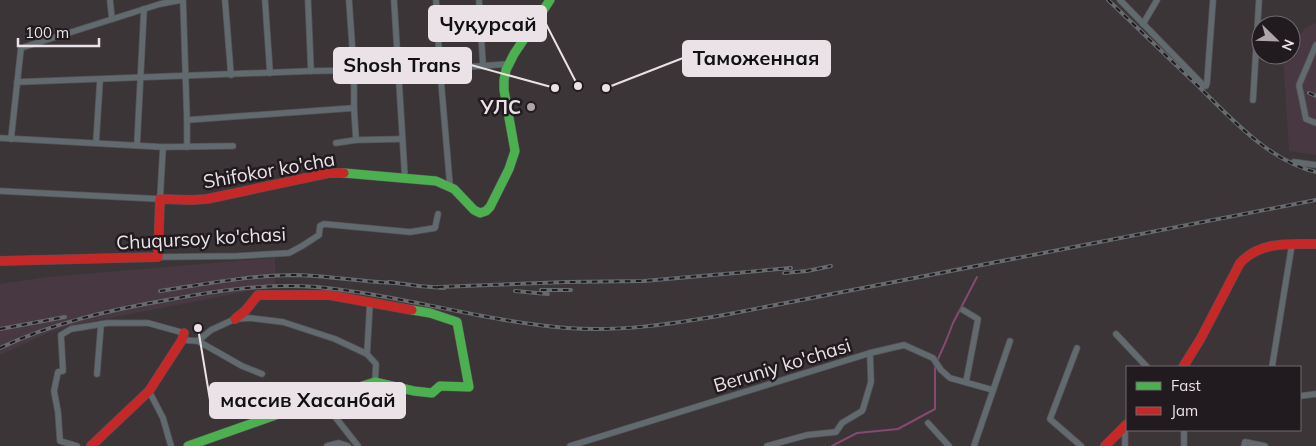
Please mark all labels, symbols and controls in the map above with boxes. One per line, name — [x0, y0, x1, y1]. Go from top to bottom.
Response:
callout: Чуқурсай — [429, 6, 546, 41]
text: Чуқурсай — [440, 11, 536, 36]
scale bar — [18, 15, 99, 47]
north arrow — [1251, 15, 1301, 65]
text: 100 m — [25, 23, 69, 42]
text: N — [1278, 37, 1298, 53]
callout: Таможенная — [683, 41, 830, 76]
text: Таможенная — [693, 45, 819, 70]
callout: Shosh Trans — [334, 48, 471, 83]
text: Shosh Trans — [343, 52, 461, 77]
place label: УЛС — [479, 95, 521, 119]
marker: УЛС — [525, 101, 537, 113]
street label: Shifokor ko'cha — [201, 147, 337, 193]
street label: Chuqursoy ko'chasi — [116, 222, 286, 254]
street label: Beruniy ko'chasi — [710, 333, 854, 397]
legend — [1126, 366, 1301, 431]
text: Fast — [1171, 376, 1201, 395]
callout: массив Хасанбай — [210, 383, 405, 418]
text: массив Хасанбай — [220, 387, 396, 412]
text: Jam — [1171, 401, 1198, 420]

